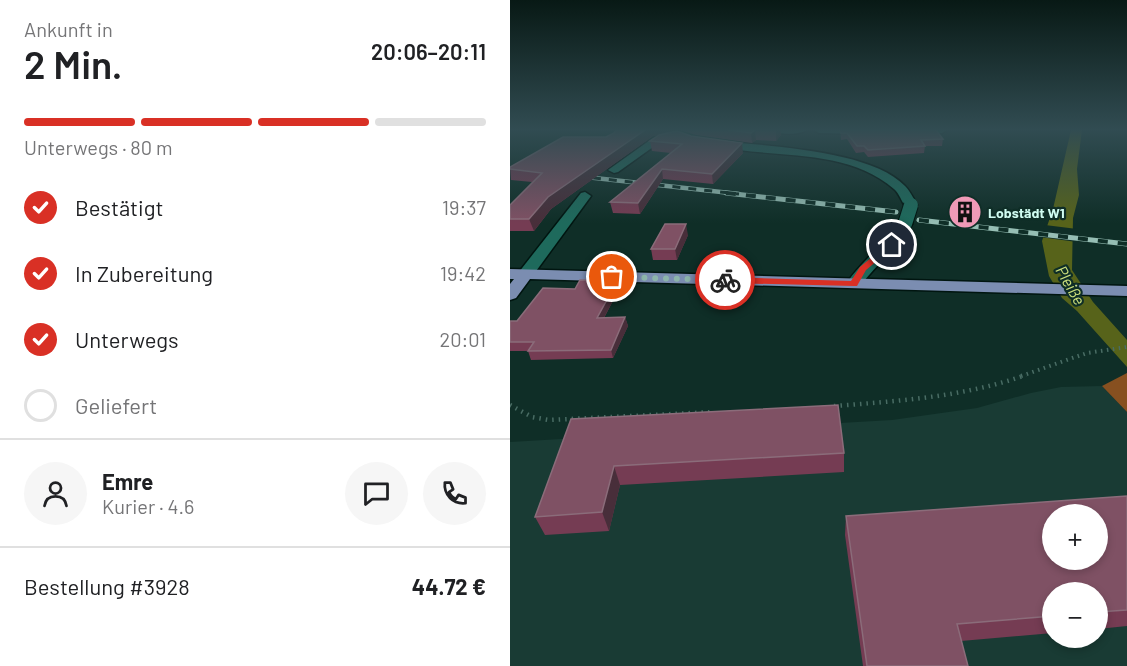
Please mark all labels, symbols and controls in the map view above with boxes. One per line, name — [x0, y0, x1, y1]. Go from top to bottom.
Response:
text: Ankunft in — [24, 17, 113, 41]
text: 20:06–20:11 — [371, 38, 486, 64]
text: 2 Min. — [24, 40, 122, 87]
text: Unterwegs · 80 m — [24, 135, 173, 159]
icon: check — [24, 191, 57, 224]
text: Bestätigt — [75, 194, 164, 220]
building icon: Lobstädt W1 — [947, 194, 983, 230]
text: 19:37 — [442, 195, 486, 219]
place label: Lobstädt W1 — [988, 204, 1065, 221]
pin — [866, 219, 917, 270]
icon: home — [875, 228, 908, 261]
courier — [695, 250, 755, 310]
pin — [586, 251, 637, 302]
icon: check — [24, 257, 57, 290]
text: In Zubereitung — [75, 260, 213, 286]
icon: bag — [595, 260, 628, 293]
text: 19:42 — [440, 261, 486, 285]
water label: Pleiße — [1052, 262, 1090, 308]
icon: bike — [709, 264, 742, 297]
icon: check — [24, 323, 57, 356]
text: Unterwegs — [75, 326, 179, 352]
text: 20:01 — [439, 327, 486, 351]
text: Geliefert — [75, 392, 157, 418]
button: person — [24, 462, 87, 525]
button: chat — [345, 462, 408, 525]
button: phone — [423, 462, 486, 525]
text: Emre — [102, 468, 153, 494]
text: Kurier · 4.6 — [102, 494, 194, 518]
map controls — [1042, 504, 1108, 648]
button: + — [1042, 504, 1108, 570]
text: Bestellung #3928 — [24, 573, 190, 599]
text: 44.72 € — [412, 573, 486, 599]
button: − — [1042, 582, 1108, 648]

